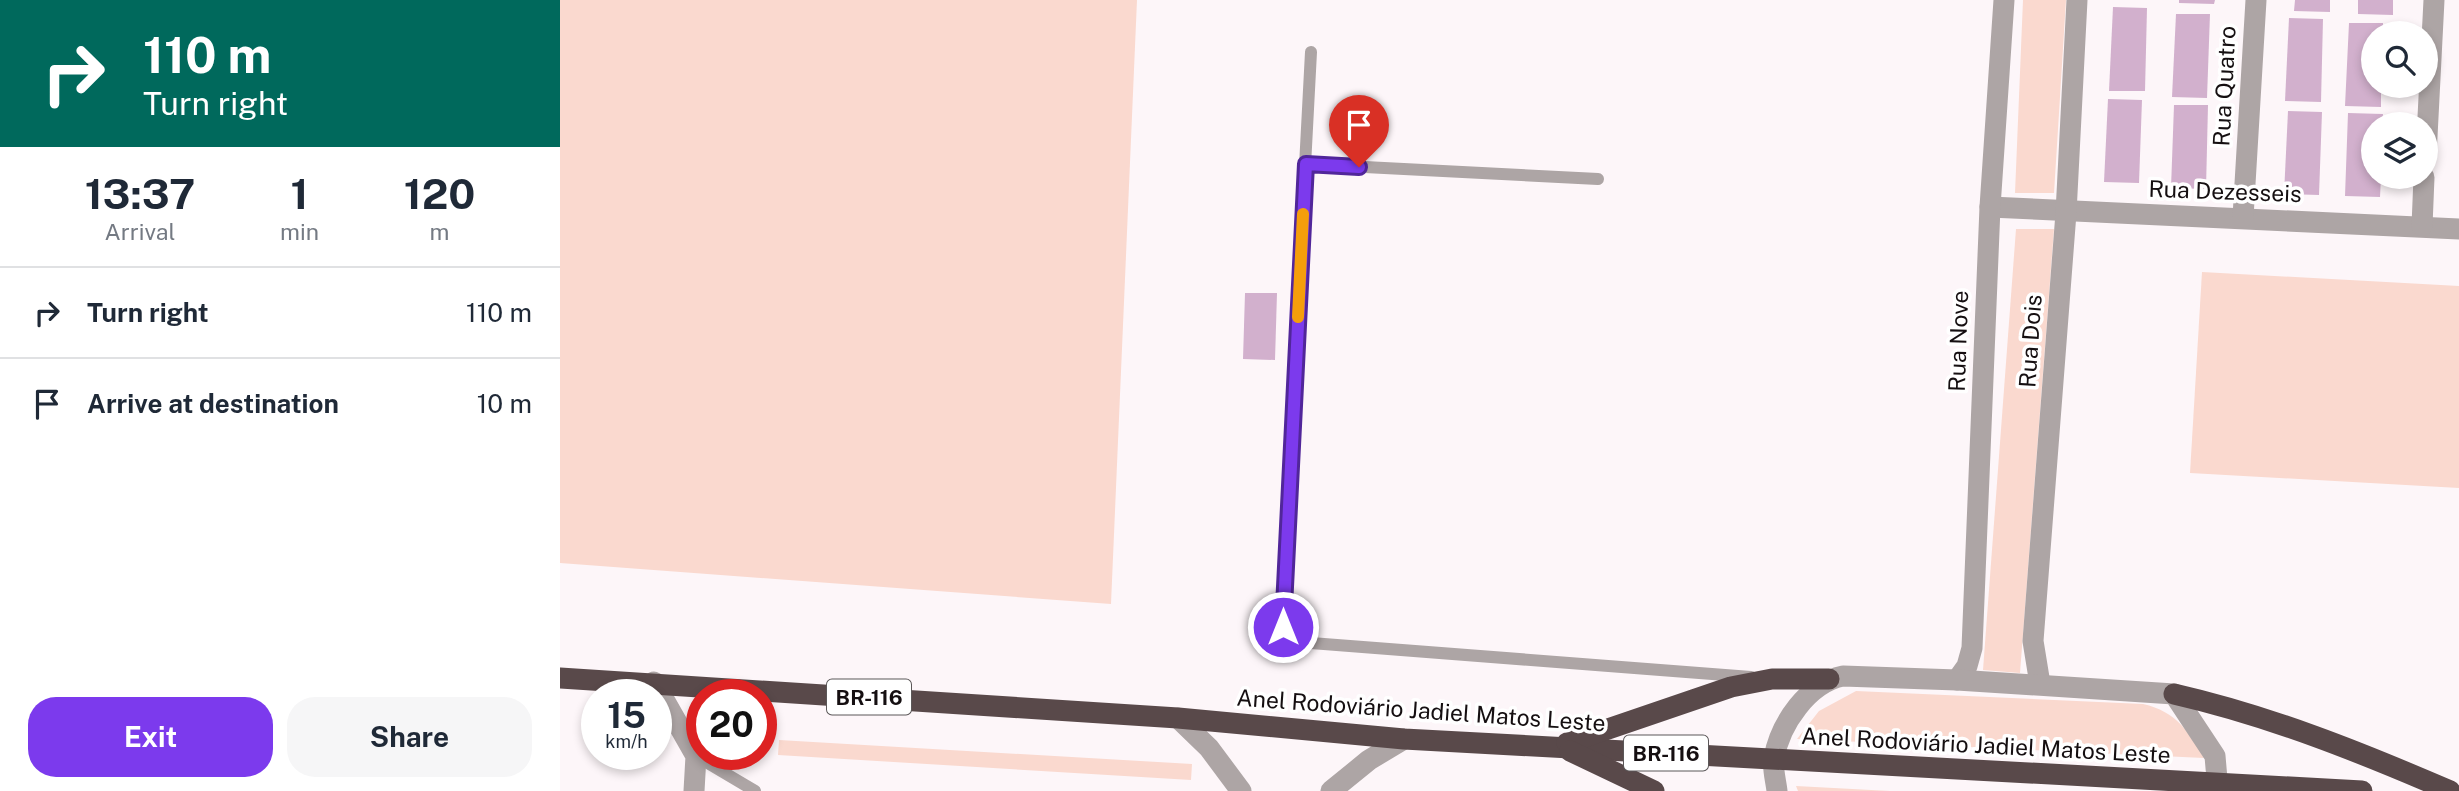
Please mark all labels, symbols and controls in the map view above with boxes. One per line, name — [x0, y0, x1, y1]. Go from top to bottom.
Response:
map controls — [2361, 21, 2438, 189]
button: search — [2361, 21, 2438, 98]
street label: Rua Quatro — [2207, 25, 2241, 147]
text: 110 m — [143, 26, 271, 84]
icon: right — [28, 28, 119, 119]
text: Turn right — [143, 85, 288, 122]
pin — [1329, 95, 1389, 167]
icon: arrive — [1340, 106, 1378, 144]
button: layers — [2361, 112, 2438, 189]
text: 13:37 — [85, 169, 195, 218]
text: 1 — [291, 169, 309, 218]
text: 120 — [404, 169, 475, 218]
street label: Rua Dezesseis — [2148, 175, 2302, 207]
text: Arrival — [104, 218, 176, 245]
text: min — [280, 218, 319, 245]
text: m — [430, 218, 449, 245]
street label: Rua Nove — [1943, 290, 1973, 392]
icon: right — [28, 294, 66, 332]
street label: Rua Dois — [2013, 294, 2047, 388]
text: Turn right — [87, 297, 209, 328]
text: 110 m — [466, 297, 532, 328]
icon: arrive — [28, 385, 66, 423]
text: Arrive at destination — [87, 388, 339, 419]
text: 10 m — [477, 388, 532, 419]
position arrow — [1246, 590, 1320, 664]
speed limit sign: 20 — [686, 679, 777, 770]
road number: BR-116 — [827, 680, 911, 714]
street label: Anel Rodoviário Jadiel Matos Leste — [1236, 684, 1606, 736]
text: 15 — [607, 695, 646, 736]
button: Exit — [28, 697, 273, 777]
button: Share — [287, 697, 532, 777]
street label: Anel Rodoviário Jadiel Matos Leste — [1801, 722, 2171, 768]
text: km/h — [605, 731, 648, 752]
road number: BR-116 — [1624, 736, 1708, 770]

